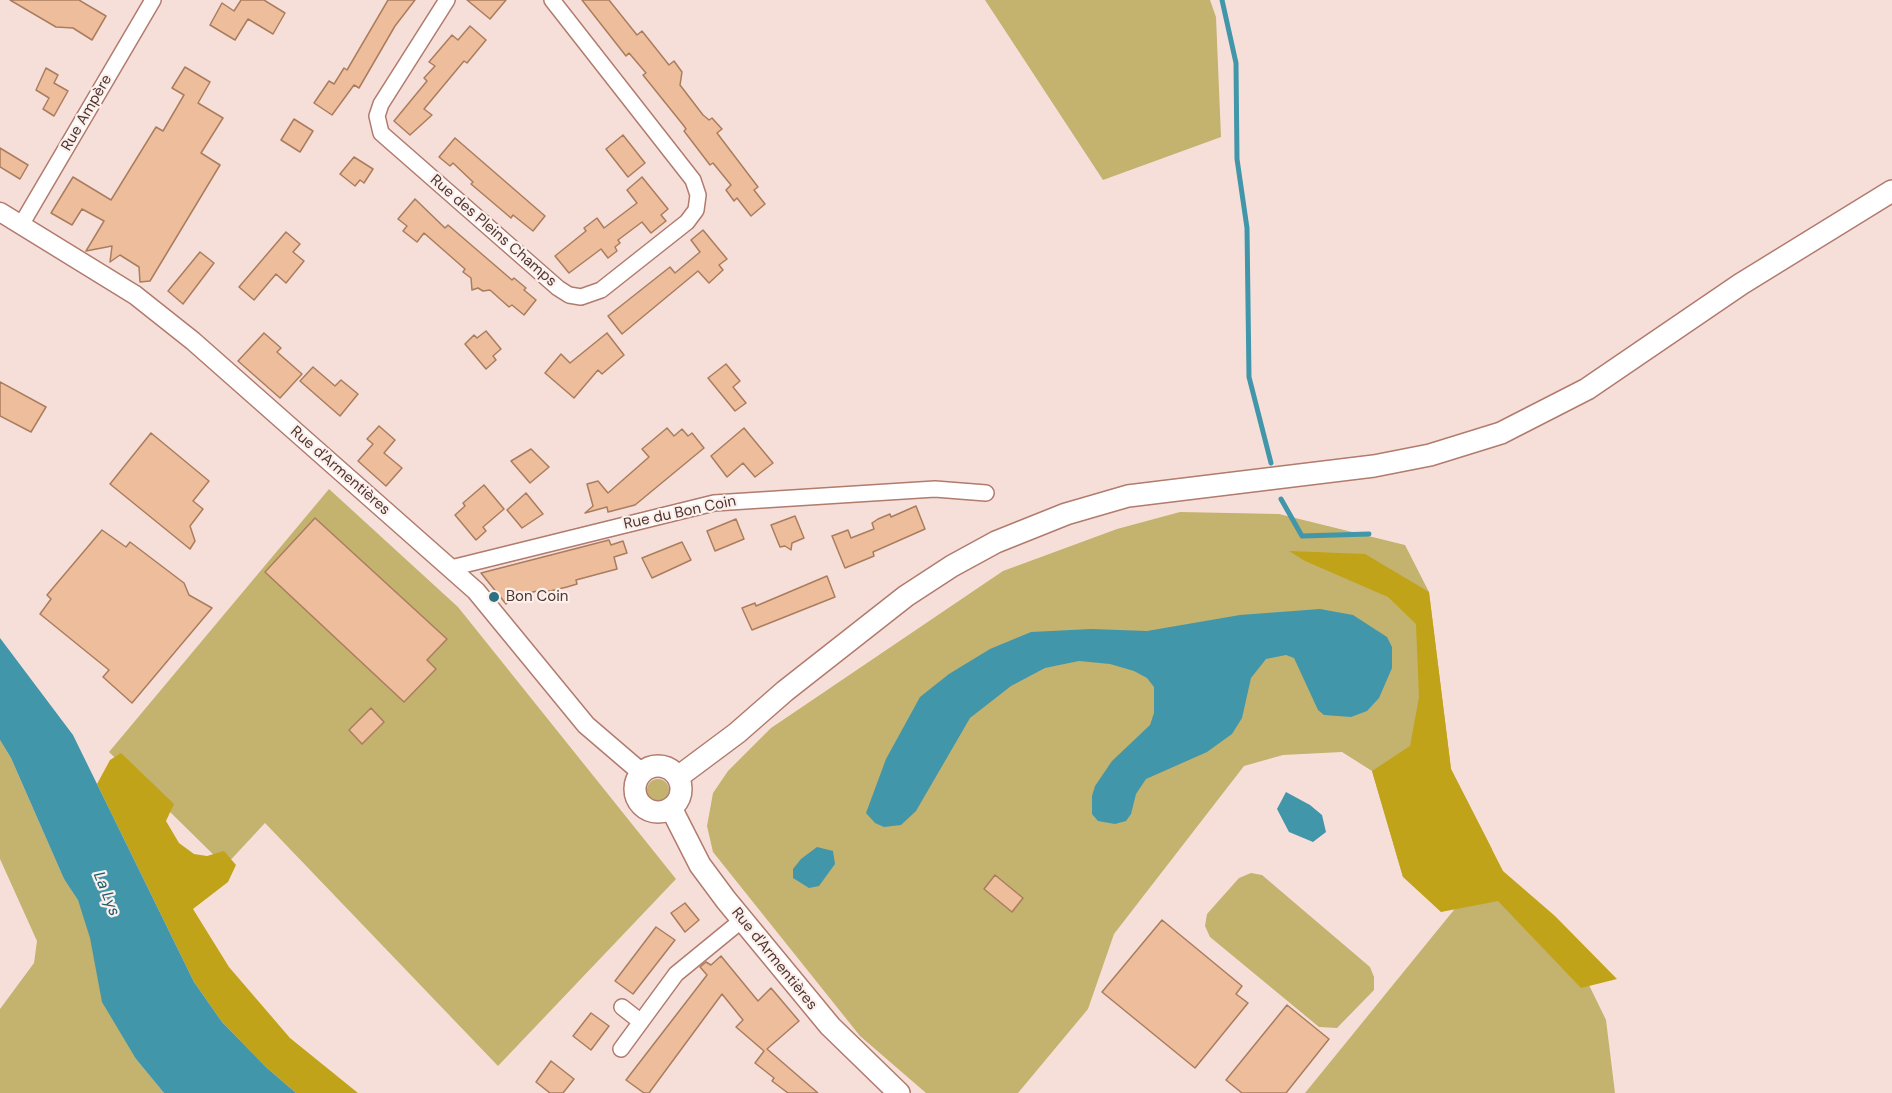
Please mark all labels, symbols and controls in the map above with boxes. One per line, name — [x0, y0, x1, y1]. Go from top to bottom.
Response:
street label: Rue Ampère — [58, 72, 116, 154]
street label: Rue des Pleins Champs — [426, 171, 560, 291]
street label: Rue d'Armentières — [286, 423, 394, 519]
street label: Rue du Bon Coin — [622, 492, 738, 534]
place label: Bon Coin — [506, 588, 568, 606]
marker: Bon Coin — [487, 590, 501, 604]
water label: La Lys — [88, 869, 124, 919]
street label: Rue d'Armentières — [727, 904, 821, 1014]

